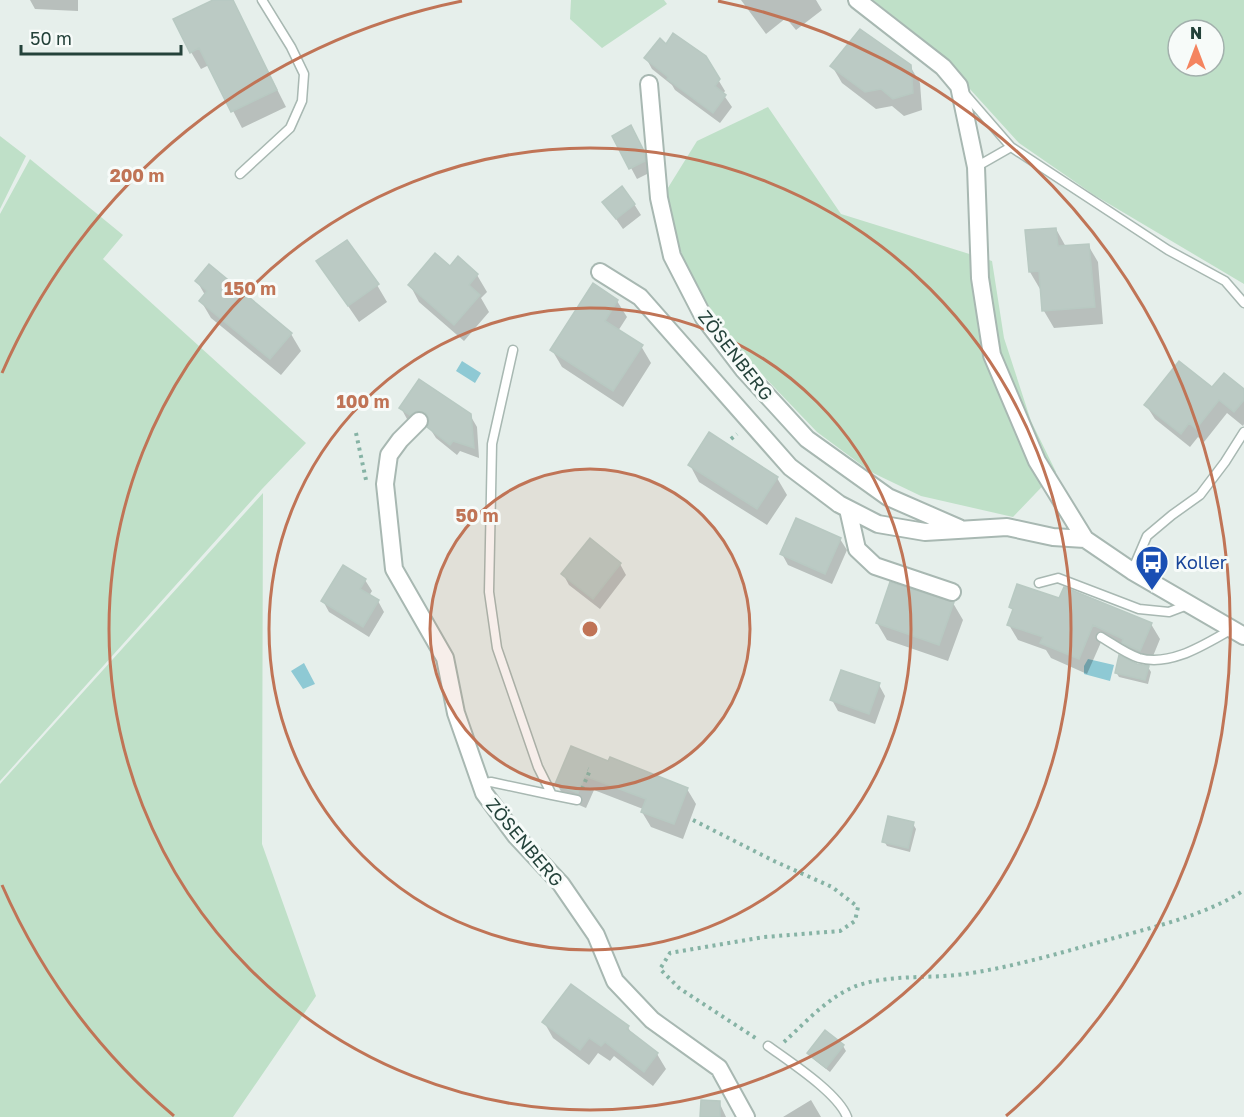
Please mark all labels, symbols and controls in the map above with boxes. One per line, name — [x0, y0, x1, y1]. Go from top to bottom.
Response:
scale bar — [21, 18, 182, 56]
north arrow — [1166, 18, 1226, 78]
text: N — [1190, 23, 1202, 43]
text: 50 m — [30, 27, 72, 49]
text: 200 m — [110, 164, 164, 186]
text: 150 m — [224, 277, 276, 299]
street label: ZÖSENBERG — [694, 306, 778, 404]
text: 100 m — [337, 390, 389, 412]
text: 50 m — [456, 504, 498, 526]
bus stop icon: Koller — [1134, 544, 1170, 591]
place label: Koller — [1175, 551, 1227, 573]
centre of rings — [580, 619, 600, 639]
street label: ZÖSENBERG — [482, 794, 568, 890]

